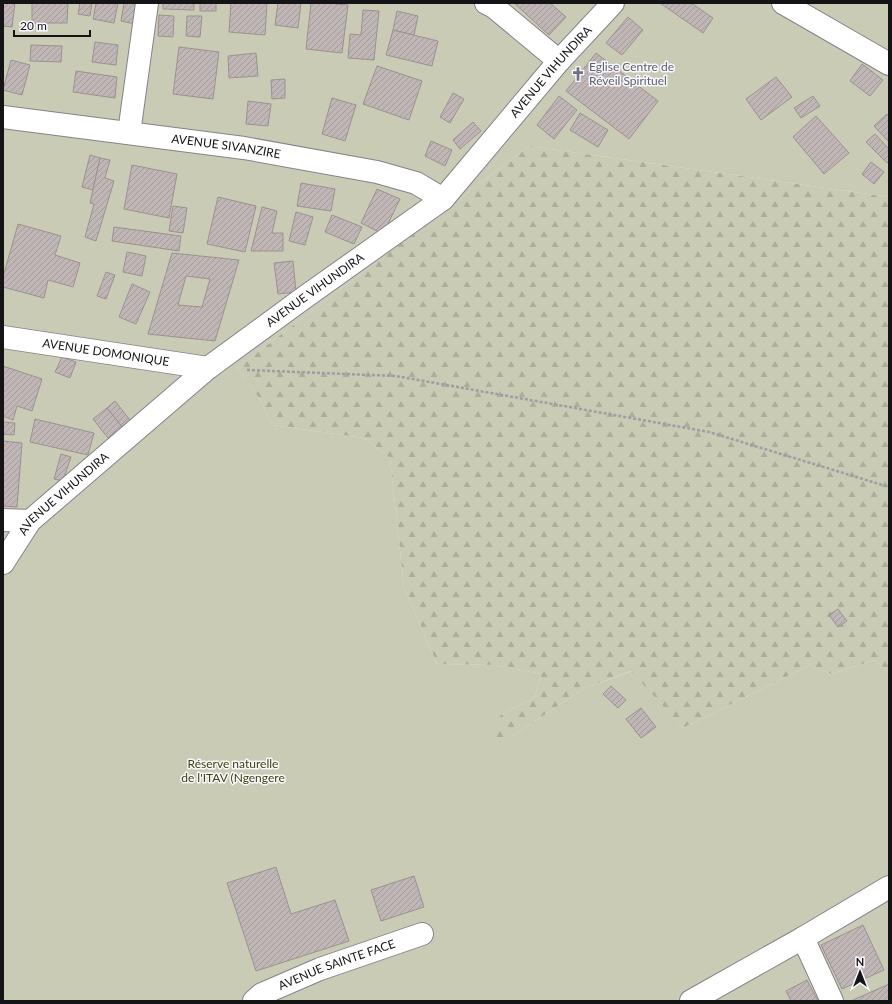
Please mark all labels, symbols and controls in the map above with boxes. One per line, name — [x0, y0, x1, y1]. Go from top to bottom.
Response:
scale bar — [14, 12, 90, 38]
text: 20 m — [20, 18, 47, 33]
street label: AVENUE VIHUNDIRA — [507, 22, 595, 121]
place label: Eglise Centre de Réveil Spirituel — [589, 59, 674, 88]
church icon: Eglise Centre de Réveil Spirituel — [570, 66, 586, 82]
street label: AVENUE SIVANZIRE — [171, 131, 282, 162]
street label: AVENUE VIHUNDIRA — [263, 249, 367, 330]
street label: AVENUE DOMONIQUE — [42, 335, 170, 369]
street label: AVENUE VIHUNDIRA — [15, 448, 112, 538]
park label: Réserve naturelle de l'ITAV (Ngengere — [181, 756, 285, 785]
street label: AVENUE SAINTE FACE — [276, 936, 397, 993]
north arrow — [840, 952, 880, 992]
text: N — [856, 955, 864, 968]

